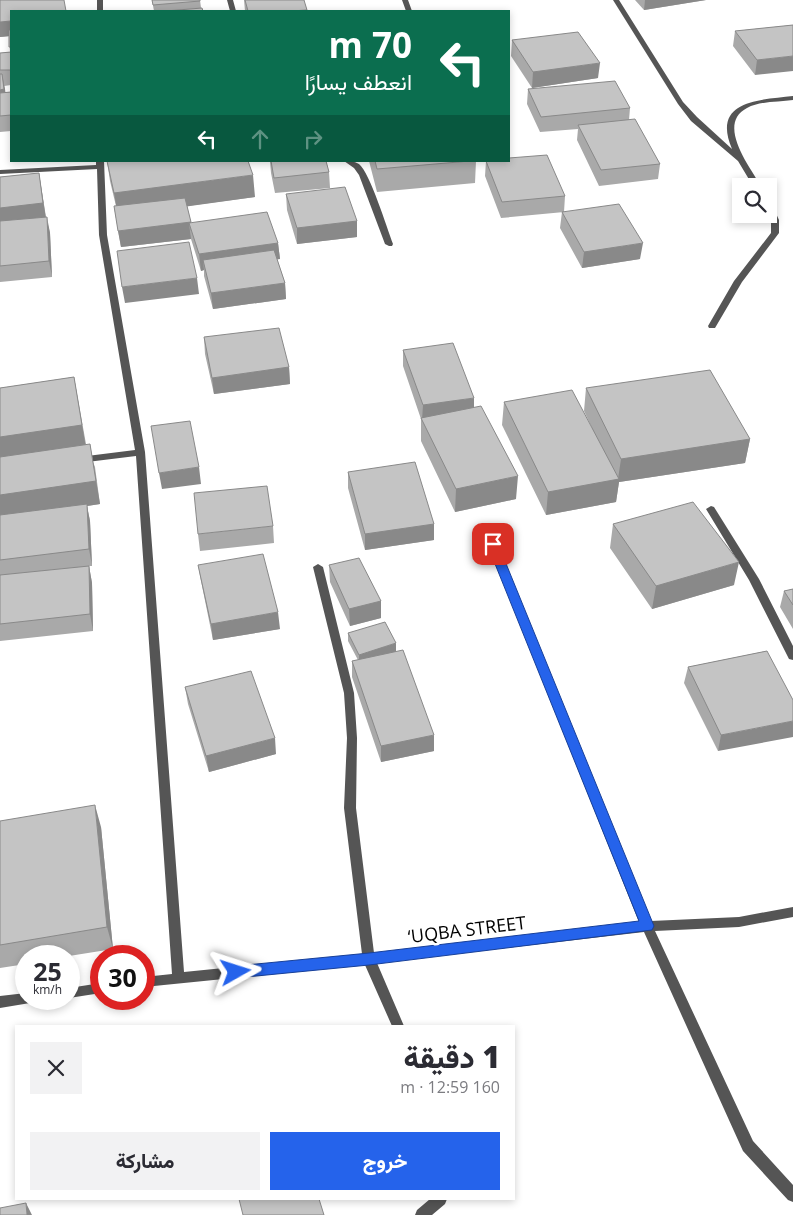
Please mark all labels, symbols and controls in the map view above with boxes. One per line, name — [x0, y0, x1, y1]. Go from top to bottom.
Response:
text: 70 m — [329, 21, 412, 68]
icon: left — [430, 30, 495, 95]
text: انعطف يسارًا — [305, 66, 412, 96]
icon: left — [193, 125, 221, 153]
icon: ahead — [246, 125, 274, 153]
icon: right — [299, 125, 327, 153]
map controls — [732, 178, 777, 223]
button: search — [732, 178, 777, 223]
pin — [472, 523, 514, 565]
icon: arrive — [479, 530, 507, 558]
street label: ‘UQBA STREET — [407, 910, 527, 948]
speed limit sign: 30 — [90, 945, 155, 1010]
position arrow — [209, 945, 261, 997]
text: 25 — [33, 954, 62, 988]
text: km/h — [33, 981, 62, 998]
text: 1 دقيقة — [404, 1036, 500, 1077]
button: close — [30, 1042, 82, 1094]
text: 160 m · 12:59 — [400, 1076, 500, 1098]
button: مشاركة — [30, 1132, 260, 1190]
button: خروج — [270, 1132, 500, 1190]

